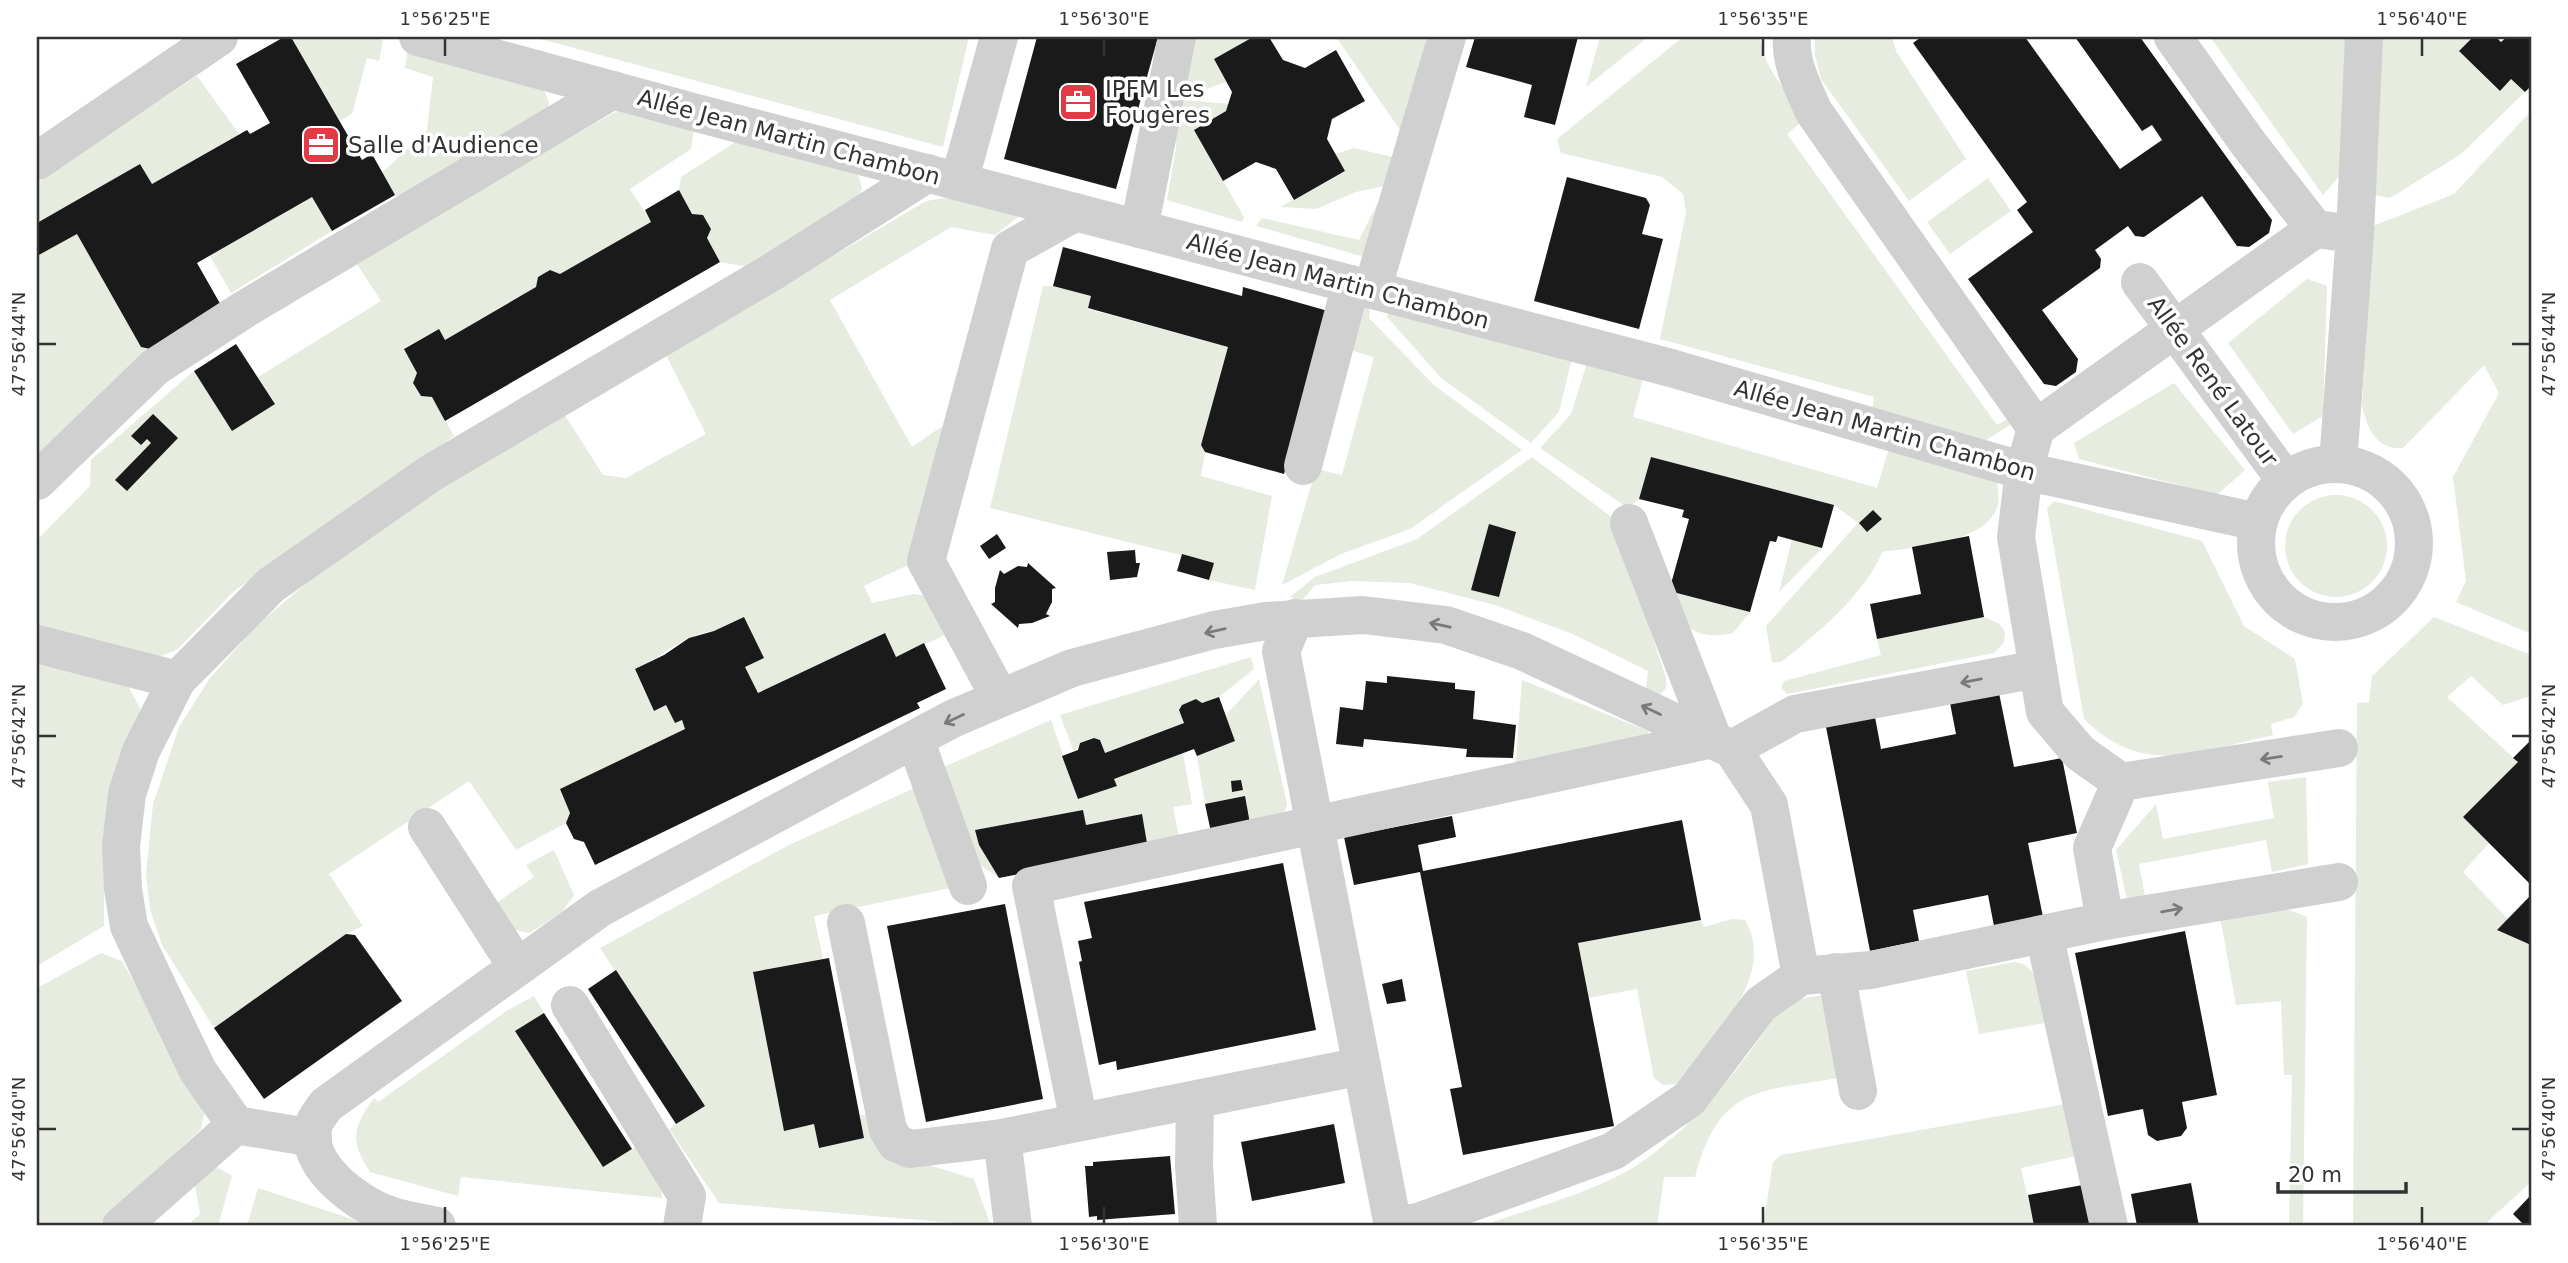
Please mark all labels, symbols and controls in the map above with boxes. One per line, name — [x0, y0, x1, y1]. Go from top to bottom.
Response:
text: 1°56'25"E — [400, 8, 490, 29]
text: 1°56'30"E — [1059, 8, 1149, 29]
text: 1°56'35"E — [1718, 8, 1808, 29]
text: 1°56'40"E — [2377, 8, 2467, 29]
place label: IPFM Les Fougères — [1105, 76, 1210, 128]
office icon: IPFM Les Fougères — [1057, 81, 1099, 123]
street label: Allée Jean Martin Chambon — [635, 84, 943, 190]
office icon: Salle d'Audience — [300, 124, 342, 166]
place label: Salle d'Audience — [348, 132, 539, 158]
street label: Allée Jean Martin Chambon — [1184, 228, 1492, 334]
street label: Allée René Latour — [2143, 291, 2284, 471]
text: 47°56'44"N — [8, 292, 29, 396]
text: 47°56'44"N — [2538, 292, 2559, 396]
street label: Allée Jean Martin Chambon — [1731, 374, 2039, 486]
one-way arrow — [1429, 617, 1452, 631]
one-way arrow — [1204, 624, 1227, 638]
one-way arrow — [1960, 675, 1983, 688]
text: 47°56'42"N — [8, 684, 29, 788]
text: 47°56'42"N — [2538, 684, 2559, 788]
one-way arrow — [1641, 703, 1662, 716]
one-way arrow — [943, 713, 964, 726]
one-way arrow — [2260, 752, 2283, 765]
one-way arrow — [2160, 903, 2183, 916]
text: 47°56'40"N — [8, 1077, 29, 1181]
text: 47°56'40"N — [2538, 1077, 2559, 1181]
scale bar — [2278, 1151, 2405, 1195]
text: 20 m — [2288, 1163, 2342, 1187]
text: 1°56'25"E — [400, 1233, 490, 1254]
text: 1°56'30"E — [1059, 1233, 1149, 1254]
text: 1°56'35"E — [1718, 1233, 1808, 1254]
text: 1°56'40"E — [2377, 1233, 2467, 1254]

